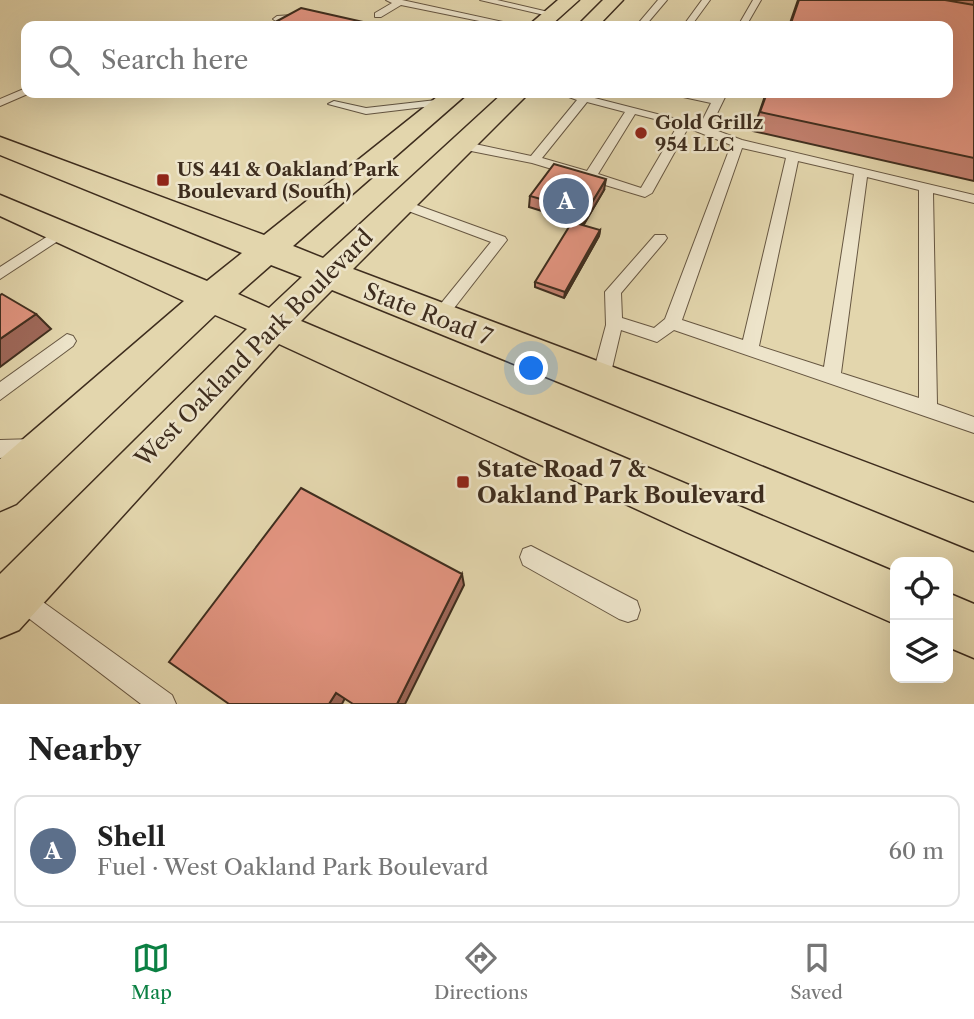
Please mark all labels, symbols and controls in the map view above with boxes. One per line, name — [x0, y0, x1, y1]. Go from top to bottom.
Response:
search box — [21, 21, 953, 98]
icon: search — [45, 41, 83, 79]
text: Search here — [101, 44, 248, 76]
place label: Gold Grillz 954 LLC — [655, 111, 764, 156]
marker: Gold Grillz 954 LLC — [633, 125, 649, 141]
place label: US 441 & Oakland Park Boulevard (South) — [177, 158, 399, 203]
marker: US 441 & Oakland Park Boulevard (South) — [155, 172, 171, 188]
pin: A — [543, 175, 589, 227]
street label: West Oakland Park Boulevard — [129, 223, 379, 473]
street label: State Road 7 — [360, 277, 497, 352]
your location — [514, 351, 548, 385]
place label: State Road 7 & Oakland Park Boulevard — [477, 455, 766, 509]
marker: State Road 7 & Oakland Park Boulevard — [455, 474, 471, 490]
map controls — [890, 557, 953, 683]
button: locate — [890, 557, 953, 620]
button: layers — [890, 620, 953, 683]
text: Nearby — [28, 731, 141, 768]
text: Shell — [97, 821, 165, 853]
text: A — [44, 837, 62, 865]
text: 60 m — [888, 837, 944, 865]
text: Fuel · West Oakland Park Boulevard — [97, 853, 488, 881]
tab: Map — [131, 939, 172, 1004]
tab: Directions — [434, 939, 528, 1004]
tab: Saved — [790, 939, 843, 1004]

